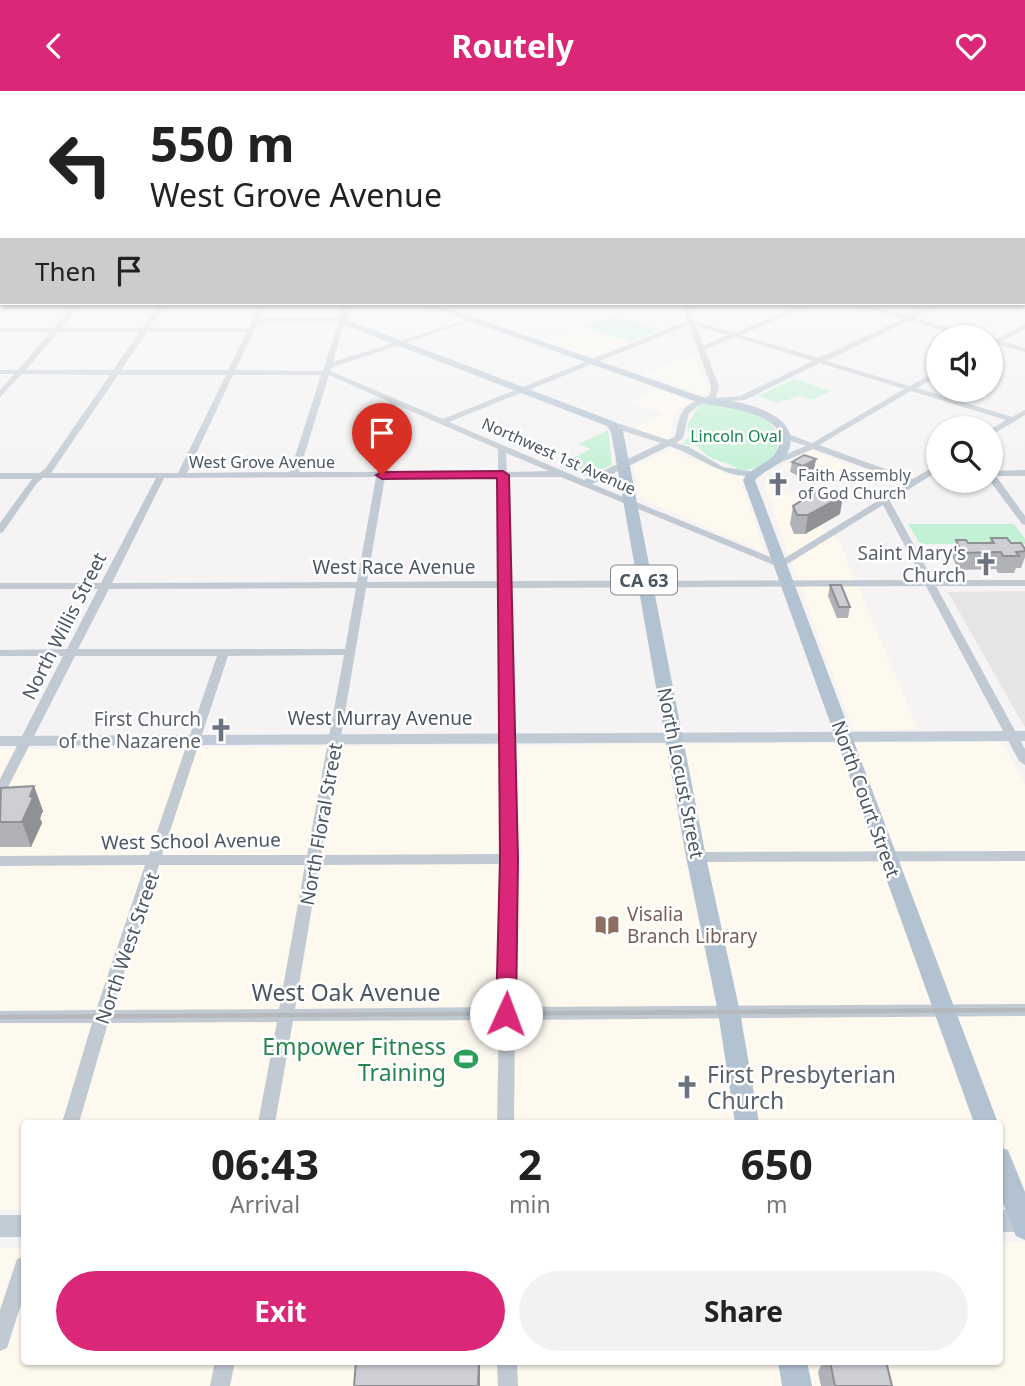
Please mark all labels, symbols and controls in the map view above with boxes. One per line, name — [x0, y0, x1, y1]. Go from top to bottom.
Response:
text: Routely — [451, 24, 574, 67]
icon: back — [35, 27, 73, 65]
icon: heart — [952, 27, 990, 65]
text: 550 m — [150, 110, 295, 176]
icon: left — [35, 119, 126, 210]
text: West Grove Avenue — [150, 173, 442, 216]
icon: arrive — [110, 252, 148, 290]
text: Then — [35, 253, 96, 289]
map controls — [926, 325, 1003, 493]
button: sound — [926, 325, 1003, 402]
pin — [352, 403, 412, 475]
street label: Northwest 1st Avenue — [479, 412, 639, 500]
icon: arrive — [363, 414, 401, 452]
button: search — [926, 416, 1003, 493]
park label: Lincoln Oval — [690, 425, 782, 447]
street label: West Grove Avenue — [189, 451, 335, 473]
place label: Faith Assembly of God Church — [798, 464, 912, 504]
church icon: Faith Assembly of God Church — [764, 470, 792, 498]
place label: Saint Mary's Church — [857, 540, 966, 588]
street label: North Willis Street — [16, 548, 112, 704]
church icon: Saint Mary's Church — [972, 550, 1000, 578]
street label: West Race Avenue — [313, 554, 475, 580]
road number: CA 63 — [611, 566, 677, 595]
street label: North Locust Street — [652, 685, 710, 861]
street label: West Murray Avenue — [287, 705, 473, 731]
place label: First Church of the Nazarene — [58, 706, 201, 754]
church icon: First Church of the Nazarene — [207, 716, 235, 744]
street label: North Court Street — [826, 717, 907, 881]
street label: North Floral Street — [294, 741, 348, 907]
street label: West School Avenue — [101, 826, 281, 856]
street label: North West Street — [89, 868, 165, 1028]
place label: Visalia Branch Library — [627, 901, 758, 949]
library icon: Visalia Branch Library — [593, 911, 621, 939]
street label: West Oak Avenue — [251, 976, 441, 1008]
position arrow — [469, 977, 543, 1051]
place label: Empower Fitness Training — [262, 1030, 446, 1088]
sports icon: Empower Fitness Training — [452, 1045, 480, 1073]
place label: First Presbyterian Church — [707, 1058, 896, 1116]
church icon: First Presbyterian Church — [673, 1073, 701, 1101]
text: 06:43 — [211, 1135, 319, 1192]
text: 2 — [518, 1135, 542, 1192]
text: 650 — [741, 1135, 813, 1192]
text: Arrival — [230, 1188, 300, 1220]
text: min — [509, 1188, 551, 1220]
text: m — [766, 1188, 788, 1220]
button: Exit — [56, 1271, 505, 1351]
button: Share — [519, 1271, 968, 1351]

